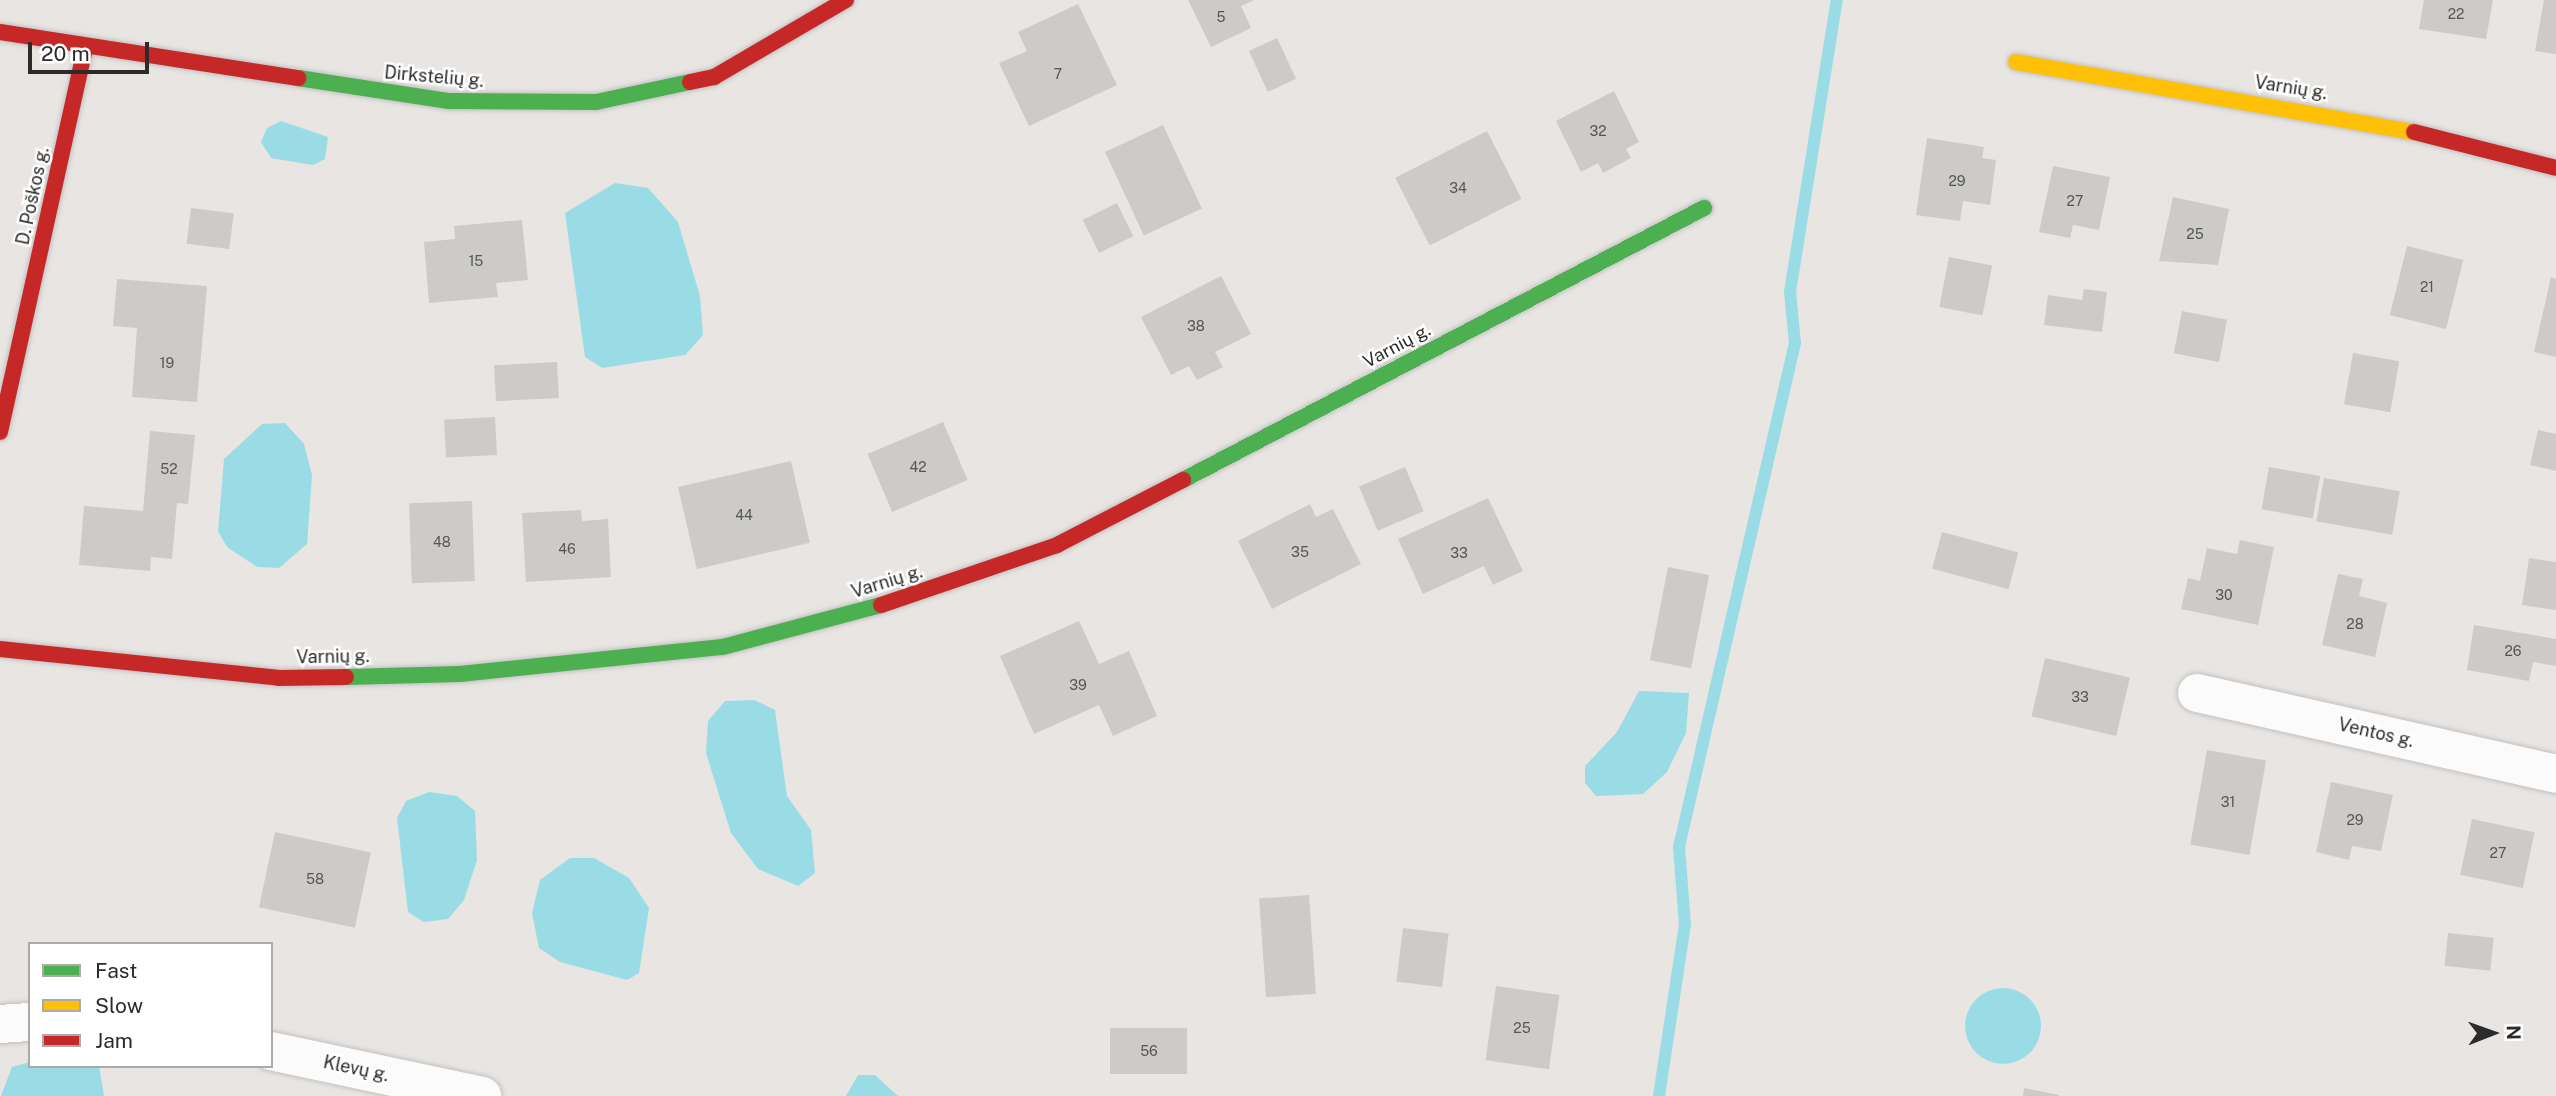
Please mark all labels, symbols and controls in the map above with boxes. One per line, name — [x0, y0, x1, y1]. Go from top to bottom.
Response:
house number: 22 — [2448, 6, 2464, 22]
house number: 5 — [1217, 9, 1225, 25]
scale bar — [32, 28, 152, 72]
text: 20 m — [41, 41, 90, 66]
street label: Dirkstelių g. — [383, 62, 485, 92]
house number: 7 — [1054, 66, 1062, 82]
street label: Varnių g. — [2253, 72, 2329, 104]
house number: 32 — [1589, 123, 1607, 139]
street label: D. Poškos g. — [12, 145, 54, 247]
house number: 29 — [1948, 173, 1966, 189]
house number: 34 — [1449, 180, 1467, 196]
house number: 27 — [2067, 193, 2083, 209]
house number: 25 — [2186, 226, 2204, 242]
house number: 15 — [469, 253, 483, 269]
house number: 21 — [2420, 279, 2434, 295]
house number: 38 — [1187, 318, 1205, 334]
street label: Varnių g. — [1360, 319, 1434, 373]
house number: 19 — [160, 355, 174, 371]
house number: 42 — [909, 459, 927, 475]
house number: 52 — [160, 461, 178, 477]
house number: 44 — [735, 507, 753, 523]
house number: 48 — [433, 534, 451, 550]
house number: 46 — [558, 541, 576, 557]
house number: 35 — [1291, 544, 1309, 560]
house number: 33 — [1450, 545, 1468, 561]
street label: Varnių g. — [849, 561, 925, 603]
house number: 30 — [2215, 587, 2233, 603]
house number: 28 — [2346, 616, 2364, 632]
house number: 26 — [2504, 643, 2522, 659]
street label: Varnių g. — [296, 646, 370, 668]
house number: 39 — [1069, 677, 1087, 693]
house number: 33 — [2071, 689, 2089, 705]
street label: Ventos g. — [2336, 714, 2416, 752]
house number: 31 — [2221, 794, 2235, 810]
house number: 29 — [2346, 812, 2364, 828]
house number: 27 — [2490, 845, 2506, 861]
house number: 58 — [306, 871, 324, 887]
legend — [28, 942, 273, 1068]
text: Fast — [95, 958, 137, 983]
text: Slow — [95, 993, 143, 1018]
north arrow — [2458, 998, 2528, 1068]
house number: 25 — [1513, 1020, 1531, 1036]
text: N — [2503, 1025, 2525, 1040]
text: Jam — [95, 1028, 133, 1053]
house number: 56 — [1140, 1043, 1158, 1059]
street label: Klevų g. — [321, 1052, 391, 1086]

